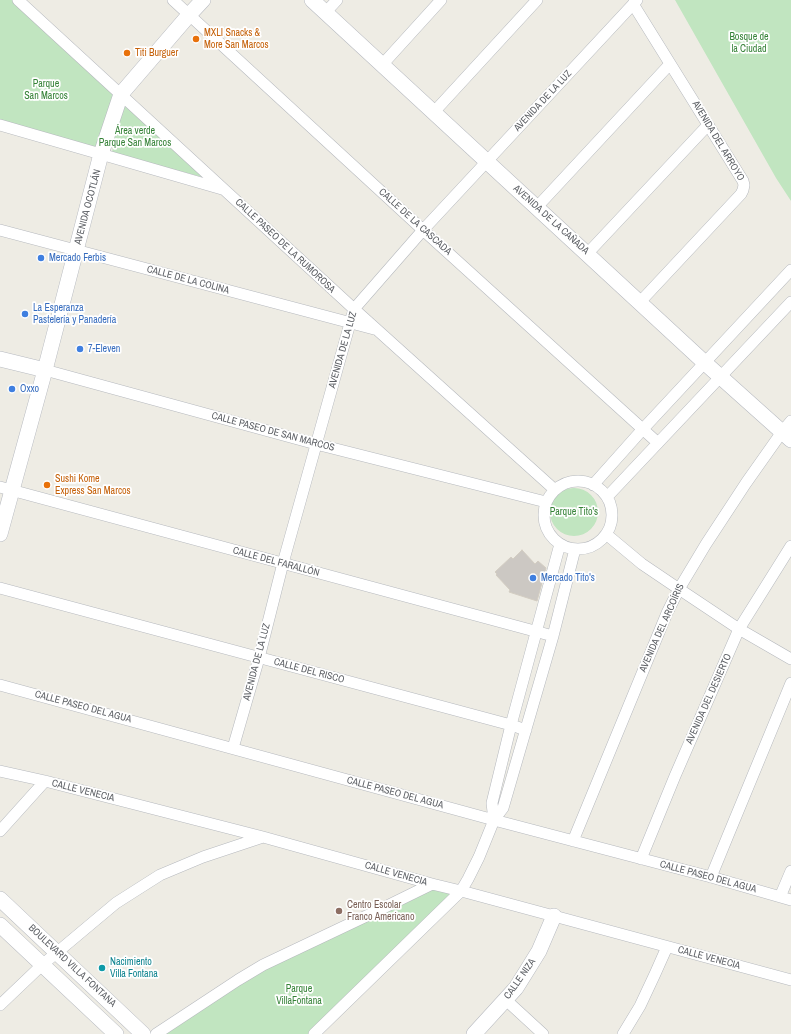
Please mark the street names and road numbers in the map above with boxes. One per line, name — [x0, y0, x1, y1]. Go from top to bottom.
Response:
street label: AVENIDA DE LA LUZ — [512, 68, 574, 134]
street label: AVENIDA DEL ARROYO — [689, 99, 747, 183]
street label: AVENIDA OCOTLÁN — [72, 168, 104, 246]
street label: AVENIDA DE LA CAÑADA — [511, 183, 591, 257]
street label: CALLE DE LA CASCADA — [376, 186, 454, 258]
street label: CALLE PASEO DE LA RUMOROSA — [232, 196, 338, 296]
street label: CALLE DE LA COLINA — [146, 263, 230, 297]
street label: AVENIDA DE LA LUZ — [326, 310, 360, 390]
street label: CALLE PASEO DE SAN MARCOS — [210, 410, 336, 454]
street label: CALLE DEL FARALLÓN — [231, 545, 321, 579]
street label: AVENIDA DEL ARCOÍRIS — [637, 582, 687, 674]
street label: AVENIDA DE LA LUZ — [241, 622, 273, 702]
street label: AVENIDA DEL DESIERTO — [684, 652, 734, 746]
street label: CALLE DEL RISCO — [272, 656, 346, 686]
street label: CALLE PASEO DEL AGUA — [33, 688, 133, 726]
street label: CALLE PASEO DEL AGUA — [345, 774, 445, 812]
street label: CALLE VENECIA — [50, 777, 116, 805]
street label: CALLE PASEO DEL AGUA — [658, 858, 758, 896]
street label: CALLE VENECIA — [363, 859, 429, 889]
street label: BOULEVARD VILLA FONTANA — [26, 922, 118, 1010]
street label: CALLE VENECIA — [676, 944, 742, 972]
street label: CALLE NIZA — [502, 956, 538, 1002]

